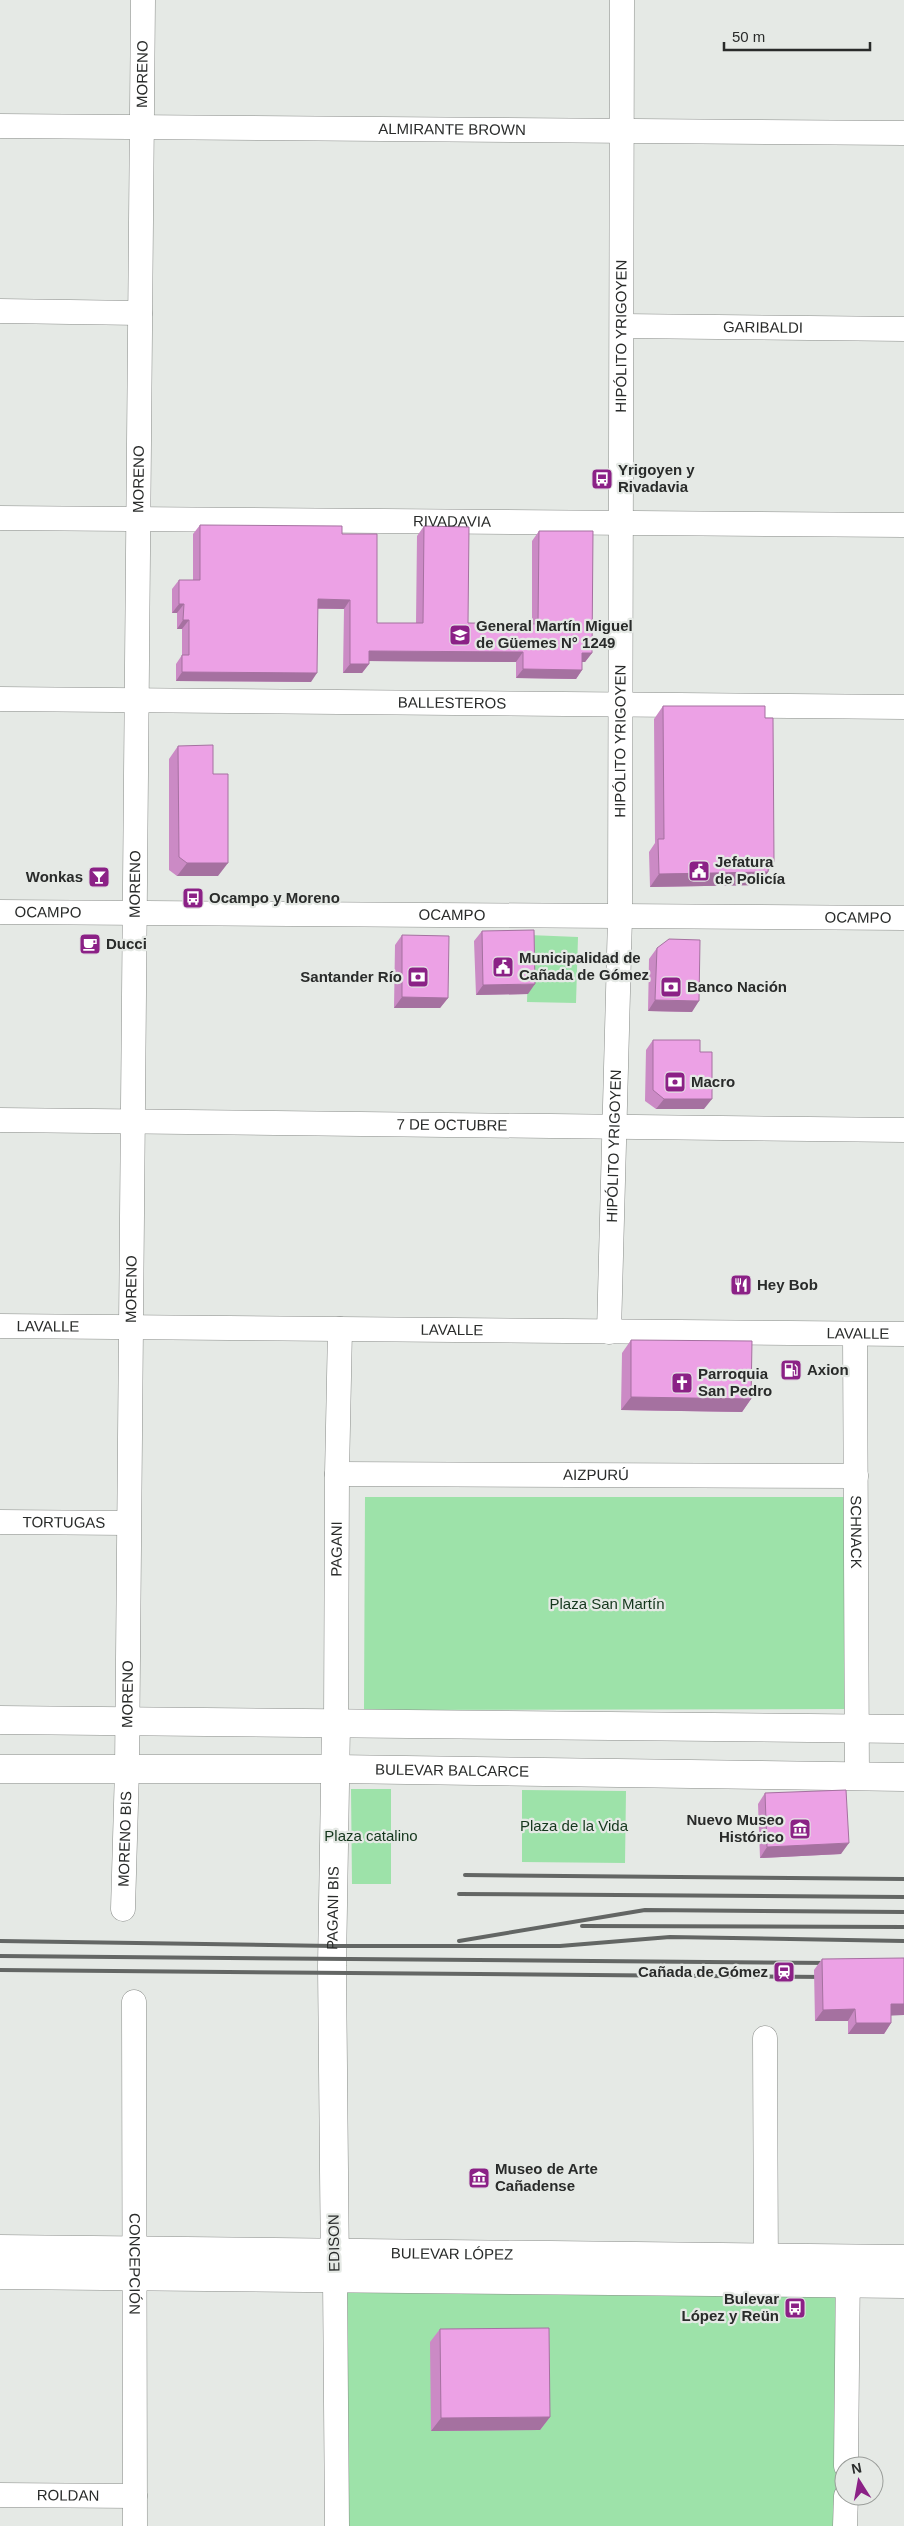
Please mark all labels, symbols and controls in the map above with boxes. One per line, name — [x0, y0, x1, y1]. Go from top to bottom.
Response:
scale bar — [724, 20, 870, 52]
text: 50 m — [732, 28, 765, 45]
street label: MORENO — [133, 40, 151, 108]
street label: ALMIRANTE BROWN — [378, 120, 526, 138]
street label: HIPÓLITO YRIGOYEN — [612, 260, 629, 413]
street label: GARIBALDI — [723, 318, 803, 336]
street label: MORENO — [129, 445, 147, 513]
place label: Yrigoyen y Rivadavia — [618, 461, 695, 495]
bus stop icon: Yrigoyen y Rivadavia — [590, 467, 614, 491]
street label: RIVADAVIA — [413, 512, 491, 530]
place label: General Martín Miguel de Güemes N° 1249 — [476, 617, 633, 651]
school or university icon: General Martín Miguel de Güemes N° 1249 — [448, 623, 472, 647]
street label: HIPÓLITO YRIGOYEN — [611, 665, 629, 818]
street label: BALLESTEROS — [398, 694, 506, 711]
street label: MORENO — [126, 850, 143, 918]
place label: Jefatura de Policía — [715, 853, 786, 887]
public building icon: Jefatura de Policía — [687, 859, 711, 883]
bar icon: Wonkas — [87, 865, 111, 889]
place label: Wonkas — [26, 868, 83, 885]
bus stop icon: Ocampo y Moreno — [181, 886, 205, 910]
place label: Ocampo y Moreno — [209, 889, 340, 906]
street label: OCAMPO — [15, 903, 81, 921]
street label: OCAMPO — [419, 906, 485, 923]
street label: OCAMPO — [825, 908, 891, 926]
cafe icon: Ducci — [78, 932, 102, 956]
place label: Ducci — [106, 935, 147, 952]
place label: Municipalidad de Cañada de Gómez — [519, 949, 649, 983]
public building icon: Municipalidad de Cañada de Gómez — [491, 955, 515, 979]
bank icon: Santander Río — [406, 965, 430, 989]
place label: Santander Río — [300, 968, 402, 985]
bank icon: Banco Nación — [659, 975, 683, 999]
place label: Banco Nación — [687, 978, 787, 995]
street label: HIPÓLITO YRIGOYEN — [603, 1069, 624, 1223]
bank icon: Macro — [663, 1070, 687, 1094]
place label: Macro — [691, 1073, 735, 1090]
street label: 7 DE OCTUBRE — [396, 1115, 508, 1134]
street label: MORENO — [122, 1255, 140, 1323]
restaurant icon: Hey Bob — [729, 1273, 753, 1297]
place label: Hey Bob — [757, 1276, 818, 1293]
street label: LAVALLE — [16, 1317, 80, 1335]
street label: LAVALLE — [420, 1321, 483, 1338]
street label: LAVALLE — [826, 1324, 889, 1342]
fuel station icon: Axion — [779, 1358, 803, 1382]
place label: Axion — [807, 1361, 849, 1378]
place label: Parroquia San Pedro — [698, 1365, 772, 1399]
church icon: Parroquia San Pedro — [670, 1371, 694, 1395]
street label: AIZPURÚ — [563, 1466, 629, 1483]
street label: SCHNACK — [848, 1495, 865, 1569]
street label: TORTUGAS — [23, 1513, 105, 1531]
street label: PAGANI — [328, 1521, 345, 1577]
park label: Plaza San Martín — [549, 1595, 665, 1612]
street label: MORENO — [118, 1660, 136, 1728]
street label: BULEVAR BALCARCE — [375, 1761, 529, 1780]
street label: MORENO BIS — [115, 1791, 134, 1887]
place label: Nuevo Museo Histórico — [686, 1811, 784, 1845]
park label: Plaza de la Vida — [520, 1817, 629, 1834]
museum icon: Nuevo Museo Histórico — [788, 1817, 812, 1841]
park label: Plaza catalino — [324, 1827, 418, 1844]
street label: PAGANI BIS — [323, 1866, 342, 1950]
station icon: Cañada de Gómez — [772, 1960, 796, 1984]
place label: Cañada de Gómez — [638, 1963, 768, 1980]
place label: Museo de Arte Cañadense — [495, 2160, 598, 2194]
museum icon: Museo de Arte Cañadense — [467, 2166, 491, 2190]
street label: CONCEPCIÓN — [126, 2213, 144, 2315]
street label: EDISON — [324, 2214, 343, 2272]
street label: BULEVAR LÓPEZ — [391, 2244, 513, 2263]
place label: Bulevar López y Reün — [681, 2290, 779, 2324]
bus stop icon: Bulevar López y Reün — [783, 2296, 807, 2320]
north arrow — [834, 2456, 884, 2506]
text: N — [850, 2459, 863, 2477]
street label: ROLDAN — [37, 2486, 99, 2504]

